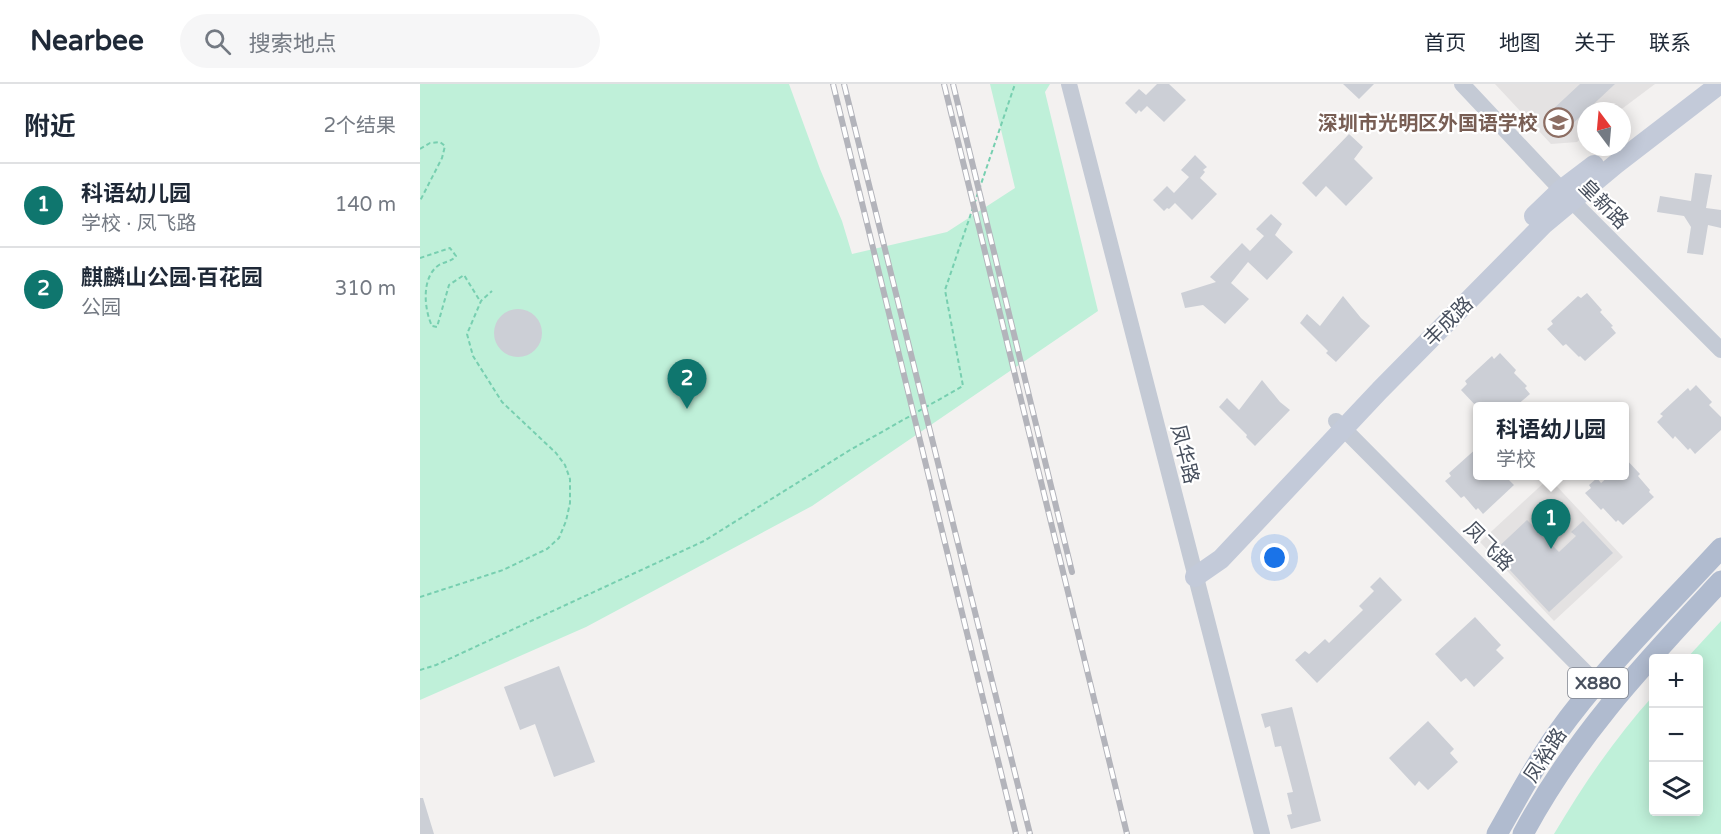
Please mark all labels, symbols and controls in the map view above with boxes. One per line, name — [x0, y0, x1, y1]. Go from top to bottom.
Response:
search box — [180, 14, 600, 68]
text: Nearbee — [30, 24, 144, 58]
icon: search — [201, 25, 234, 58]
text: 搜索地点 — [249, 31, 337, 57]
text: 首页 — [1424, 31, 1466, 56]
text: 地图 — [1499, 31, 1541, 56]
text: 关于 — [1574, 31, 1616, 56]
text: 联系 — [1649, 31, 1691, 56]
north arrow — [1577, 102, 1631, 156]
school or university icon: 深圳市光明区外国语学校 — [1543, 107, 1575, 139]
text: 附近 — [24, 111, 76, 142]
place label: 深圳市光明区外国语学校 — [1318, 112, 1538, 136]
text: 2个结果 — [323, 114, 396, 138]
street label: 皇新路 — [1574, 175, 1633, 234]
text: 科语幼儿园 — [81, 181, 191, 207]
text: 1 — [37, 193, 50, 217]
text: 140 m — [335, 193, 396, 217]
text: 学校 · 凤飞路 — [81, 212, 197, 236]
text: 麒麟山公园·百花园 — [81, 265, 263, 291]
text: 2 — [37, 277, 50, 301]
text: 310 m — [335, 277, 396, 301]
street label: 丰成路 — [1419, 292, 1478, 351]
text: 公园 — [81, 296, 121, 320]
pin: 2 — [668, 360, 706, 409]
popup — [1473, 402, 1629, 480]
text: 科语幼儿园 — [1496, 417, 1606, 443]
street label: 凤华路 — [1165, 422, 1203, 486]
text: 学校 — [1496, 448, 1536, 472]
pin: 1 — [1532, 500, 1570, 549]
street label: 凤飞路 — [1459, 517, 1518, 576]
your location — [1260, 543, 1289, 572]
map controls — [1649, 654, 1703, 816]
button: + — [1649, 654, 1703, 708]
road number: X880 — [1568, 668, 1628, 698]
button: − — [1649, 708, 1703, 762]
street label: 凤裕路 — [1519, 724, 1572, 787]
button: layers — [1649, 762, 1703, 816]

